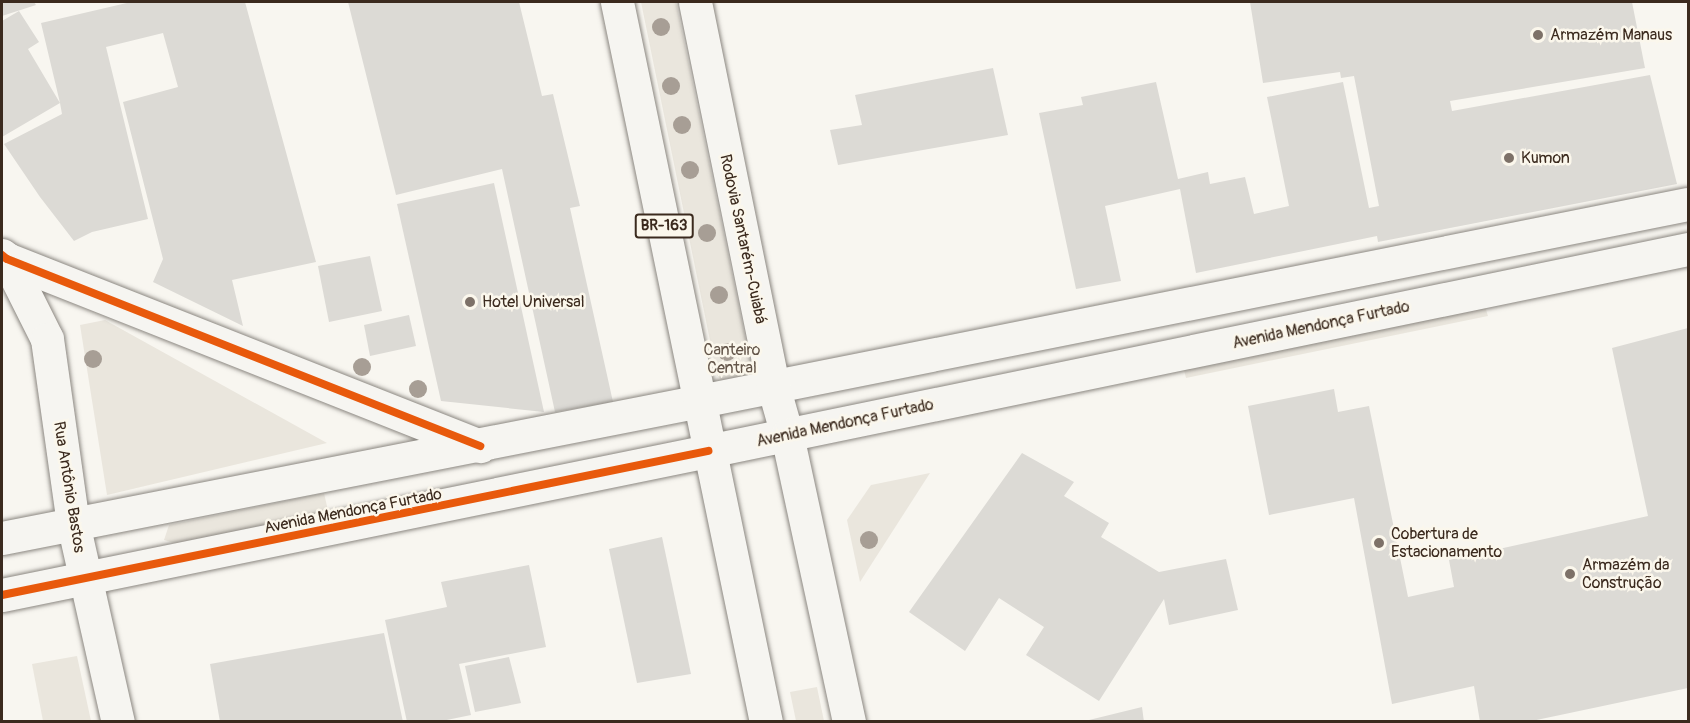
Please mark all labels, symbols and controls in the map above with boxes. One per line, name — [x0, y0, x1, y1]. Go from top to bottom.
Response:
place label: Armazém Manaus — [1550, 25, 1672, 45]
marker: Armazém Manaus — [1531, 28, 1545, 42]
place label: Kumon — [1521, 148, 1570, 168]
marker: Kumon — [1502, 151, 1516, 165]
street label: Rodovia Santarém-Cuiabá — [716, 152, 770, 326]
road number: BR-163 — [634, 214, 694, 238]
place label: Hotel Universal — [482, 292, 585, 312]
marker: Hotel Universal — [463, 295, 477, 309]
street label: Avenida Mendonça Furtado — [1231, 297, 1411, 353]
park label: Canteiro Central — [704, 340, 760, 378]
street label: Avenida Mendonça Furtado — [755, 395, 935, 451]
street label: Rua Antônio Bastos — [49, 420, 89, 554]
street label: Avenida Mendonça Furtado — [263, 484, 443, 538]
place label: Cobertura de Estacionamento — [1391, 524, 1502, 562]
marker: Cobertura de Estacionamento — [1372, 536, 1386, 550]
place label: Armazém da Construção — [1582, 555, 1670, 593]
marker: Armazém da Construção — [1563, 567, 1577, 581]

